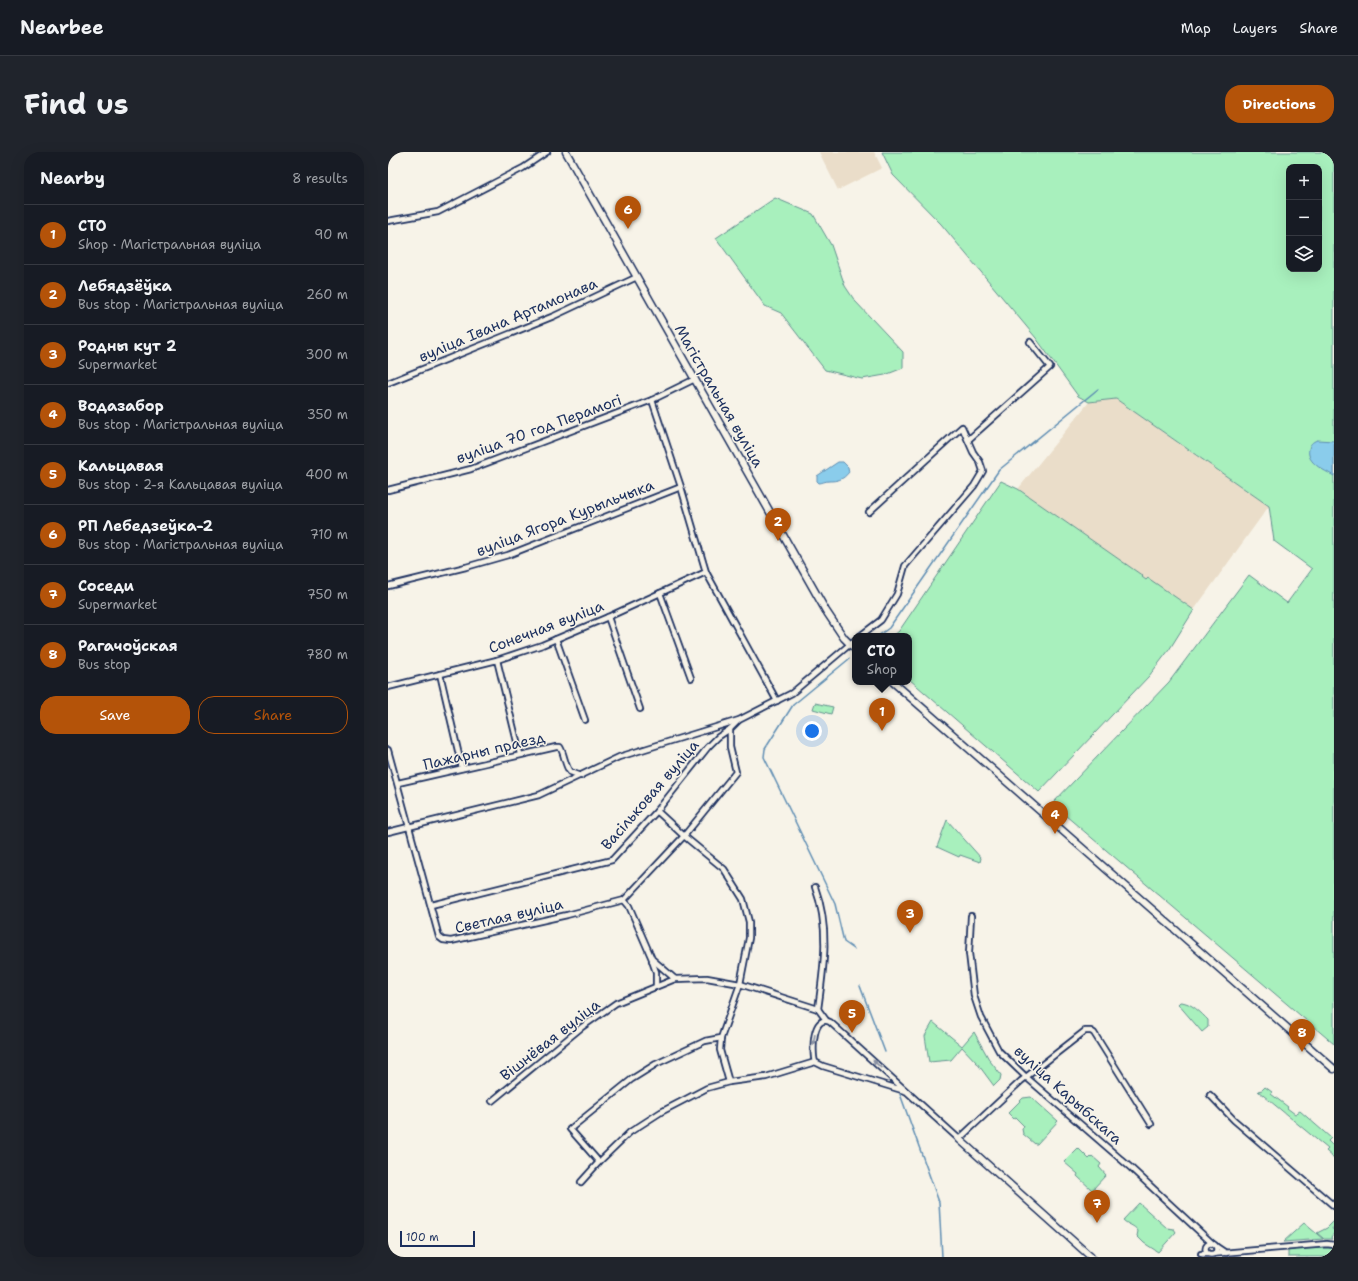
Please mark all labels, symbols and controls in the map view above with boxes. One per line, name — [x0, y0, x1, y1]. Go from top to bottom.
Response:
text: Nearbee — [20, 15, 104, 40]
text: Map — [1181, 19, 1211, 37]
text: Layers — [1233, 19, 1277, 37]
text: Share — [1299, 19, 1338, 37]
text: Find us — [24, 85, 129, 123]
button: Directions — [1225, 85, 1334, 123]
map controls — [1286, 164, 1322, 272]
button: + — [1286, 164, 1322, 200]
text: Nearby — [40, 167, 105, 189]
text: 8 results — [292, 170, 348, 187]
pin: 6 — [615, 196, 641, 229]
button: − — [1286, 200, 1322, 236]
text: СТО — [78, 216, 106, 236]
text: 1 — [50, 226, 56, 243]
text: 90 m — [314, 226, 348, 243]
text: Shop · Магістральная вуліца — [78, 236, 261, 253]
button: layers — [1286, 236, 1322, 272]
street label: вуліца Івана Артамонава — [416, 273, 601, 367]
text: Лебядзёўка — [78, 276, 172, 296]
text: 2 — [48, 286, 58, 303]
text: 260 m — [306, 286, 348, 303]
text: Bus stop · Магістральная вуліца — [78, 296, 283, 313]
street label: Магістральная вуліца — [670, 321, 768, 472]
text: Родны кут 2 — [78, 336, 176, 356]
text: 3 — [48, 346, 58, 363]
text: 300 m — [305, 346, 348, 363]
text: Supermarket — [78, 356, 157, 373]
street label: вуліца 70 год Перамогі — [453, 390, 625, 468]
text: Водазабор — [78, 396, 164, 416]
text: 4 — [48, 406, 58, 423]
text: 350 m — [307, 406, 348, 423]
text: Bus stop · Магістральная вуліца — [78, 416, 283, 433]
text: Кальцавая — [78, 456, 164, 476]
text: 5 — [49, 466, 57, 483]
text: 400 m — [305, 466, 348, 483]
street label: вуліца Ягора Курыльчыка — [473, 475, 657, 561]
text: Bus stop · 2-я Кальцавая вуліца — [78, 476, 283, 493]
pin: 2 — [765, 508, 791, 541]
text: РП Лебедзеўка-2 — [78, 516, 213, 536]
text: 6 — [48, 526, 58, 543]
text: 710 m — [310, 526, 348, 543]
text: Bus stop · Магістральная вуліца — [78, 536, 283, 553]
text: Соседи — [78, 576, 134, 596]
text: 7 — [48, 586, 58, 603]
text: 750 m — [307, 586, 348, 603]
text: Supermarket — [78, 596, 157, 613]
street label: Сонечная вуліца — [486, 596, 607, 658]
popup — [852, 633, 912, 685]
text: Рагачоўская — [78, 636, 178, 656]
text: СТО — [867, 641, 895, 661]
text: 8 — [48, 646, 58, 663]
text: 780 m — [306, 646, 348, 663]
text: Bus stop — [78, 656, 130, 673]
text: Shop — [867, 661, 897, 678]
button: Save — [40, 696, 190, 734]
button: Share — [198, 696, 348, 734]
pin: 1 — [869, 698, 895, 731]
your location — [802, 721, 822, 741]
street label: Пажарны праезд — [421, 727, 547, 775]
street label: Васільковая вуліца — [597, 735, 704, 854]
pin: 4 — [1042, 801, 1068, 834]
street label: Светлая вуліца — [453, 894, 566, 938]
pin: 3 — [897, 900, 923, 933]
street label: Вішнёвая вуліца — [496, 994, 605, 1085]
pin: 5 — [839, 1000, 865, 1033]
pin: 8 — [1289, 1019, 1315, 1052]
one-way arrow — [811, 1034, 817, 1046]
street label: вуліца Карыбскага — [1010, 1041, 1127, 1149]
one-way arrow — [872, 1060, 882, 1069]
pin: 7 — [1084, 1190, 1110, 1223]
scale bar — [400, 1229, 475, 1248]
text: 100 m — [406, 1230, 439, 1245]

